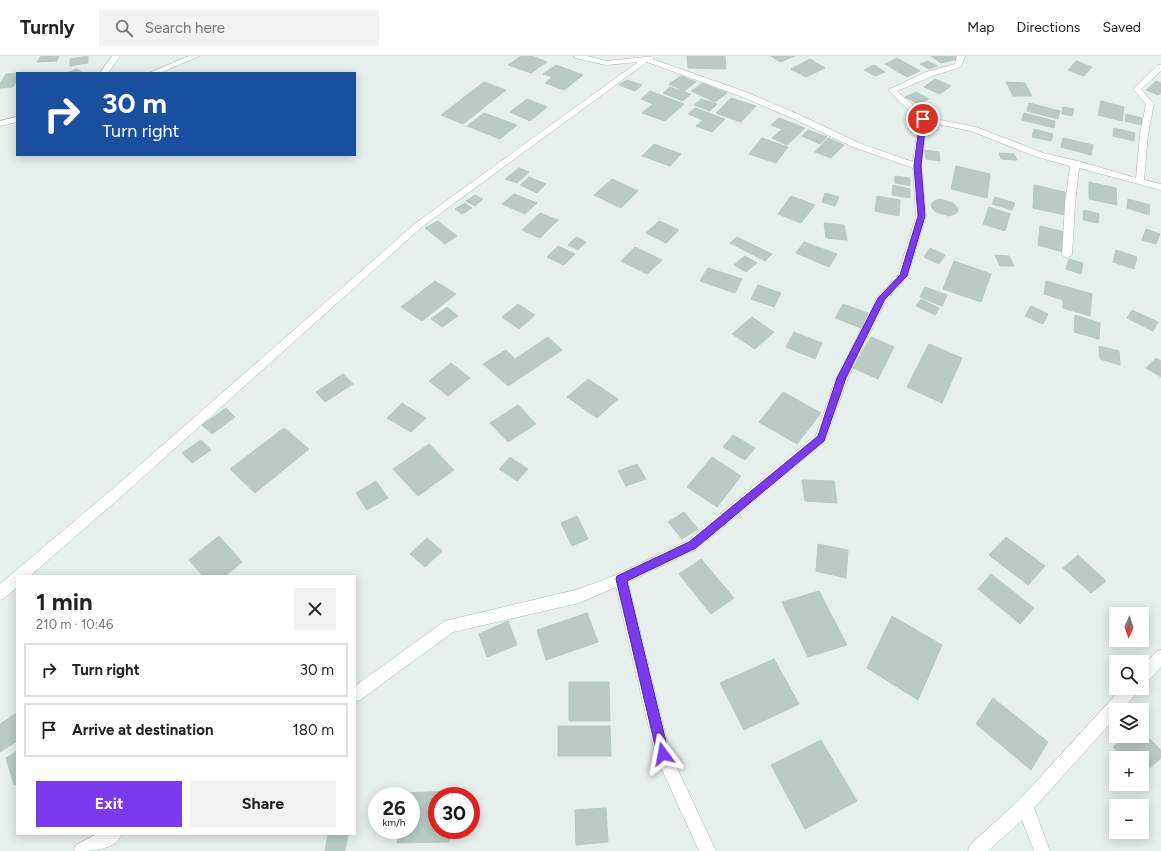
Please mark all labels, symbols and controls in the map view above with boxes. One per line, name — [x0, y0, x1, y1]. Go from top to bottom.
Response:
search box — [99, 10, 379, 46]
text: Turnly — [20, 16, 75, 39]
icon: search — [113, 17, 135, 39]
text: Search here — [145, 19, 225, 37]
text: Map — [967, 19, 995, 36]
text: Directions — [1017, 19, 1080, 36]
text: Saved — [1102, 19, 1141, 36]
text: 30 m — [102, 86, 167, 120]
icon: right — [36, 88, 88, 140]
pin — [906, 102, 940, 136]
icon: arrive — [912, 108, 934, 130]
text: Turn right — [102, 120, 179, 142]
text: 1 min — [36, 587, 93, 616]
button: close — [294, 588, 336, 630]
north arrow — [1109, 607, 1149, 647]
map controls — [1109, 607, 1149, 839]
text: 210 m · 10:46 — [36, 617, 113, 632]
button: search — [1109, 655, 1149, 695]
icon: right — [38, 659, 60, 681]
text: Turn right — [72, 661, 140, 679]
text: 30 m — [300, 661, 334, 679]
button: layers — [1109, 703, 1149, 743]
icon: arrive — [38, 719, 60, 741]
text: Arrive at destination — [72, 721, 213, 739]
text: 180 m — [293, 721, 334, 739]
position arrow — [642, 733, 684, 775]
button: + — [1109, 751, 1149, 791]
button: Exit — [36, 781, 182, 827]
button: Share — [190, 781, 336, 827]
speed limit sign: 30 — [428, 787, 480, 839]
text: 26 — [382, 796, 406, 820]
button: − — [1109, 799, 1149, 839]
text: km/h — [383, 816, 405, 829]

